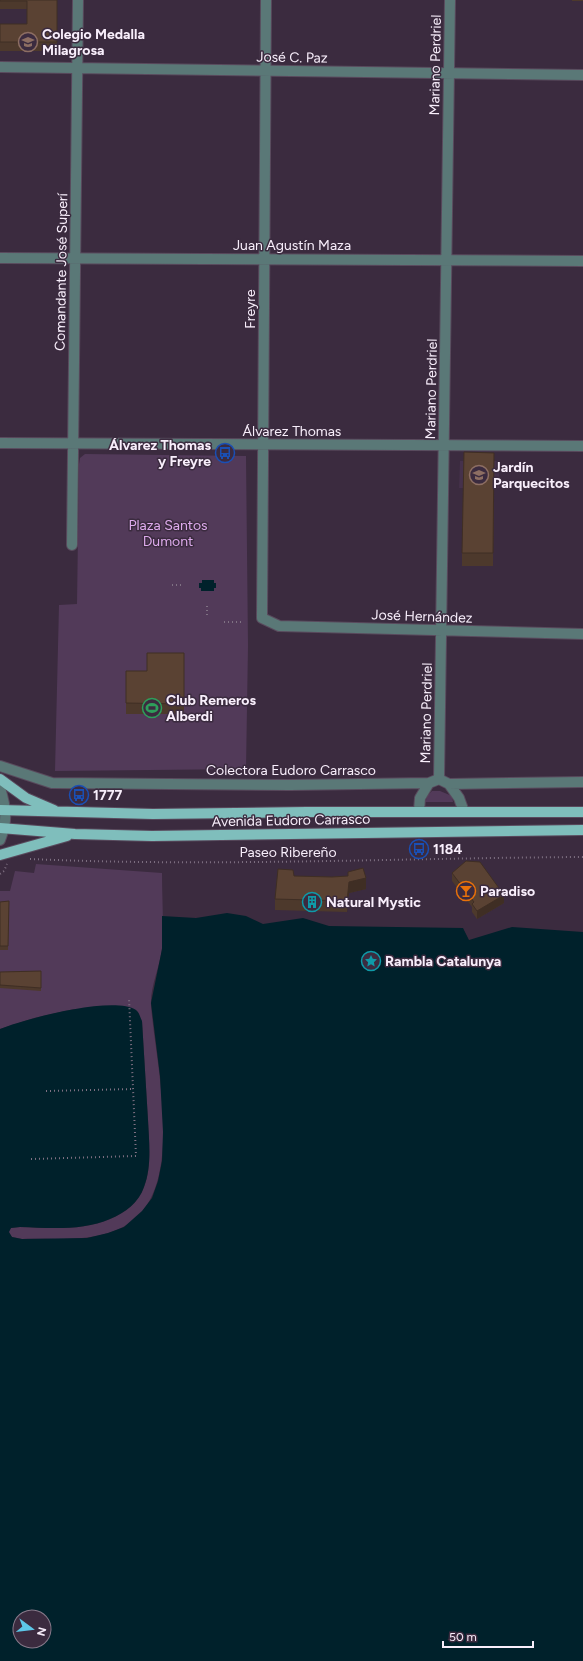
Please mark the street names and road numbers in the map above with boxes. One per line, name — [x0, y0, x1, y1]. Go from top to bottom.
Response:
street label: Mariano Perdriel — [426, 14, 445, 116]
street label: José C. Paz — [256, 48, 328, 67]
street label: Comandante José Superí — [52, 192, 71, 351]
street label: Juan Agustín Maza — [233, 237, 351, 254]
street label: Freyre — [242, 289, 259, 329]
street label: Mariano Perdriel — [422, 338, 441, 440]
street label: Álvarez Thomas — [243, 423, 341, 440]
street label: José Hernández — [371, 606, 473, 627]
street label: Mariano Perdriel — [417, 662, 436, 764]
street label: Colectora Eudoro Carrasco — [206, 762, 376, 779]
street label: Avenida Eudoro Carrasco — [212, 811, 371, 830]
street label: Paseo Ribereño — [239, 844, 337, 861]

